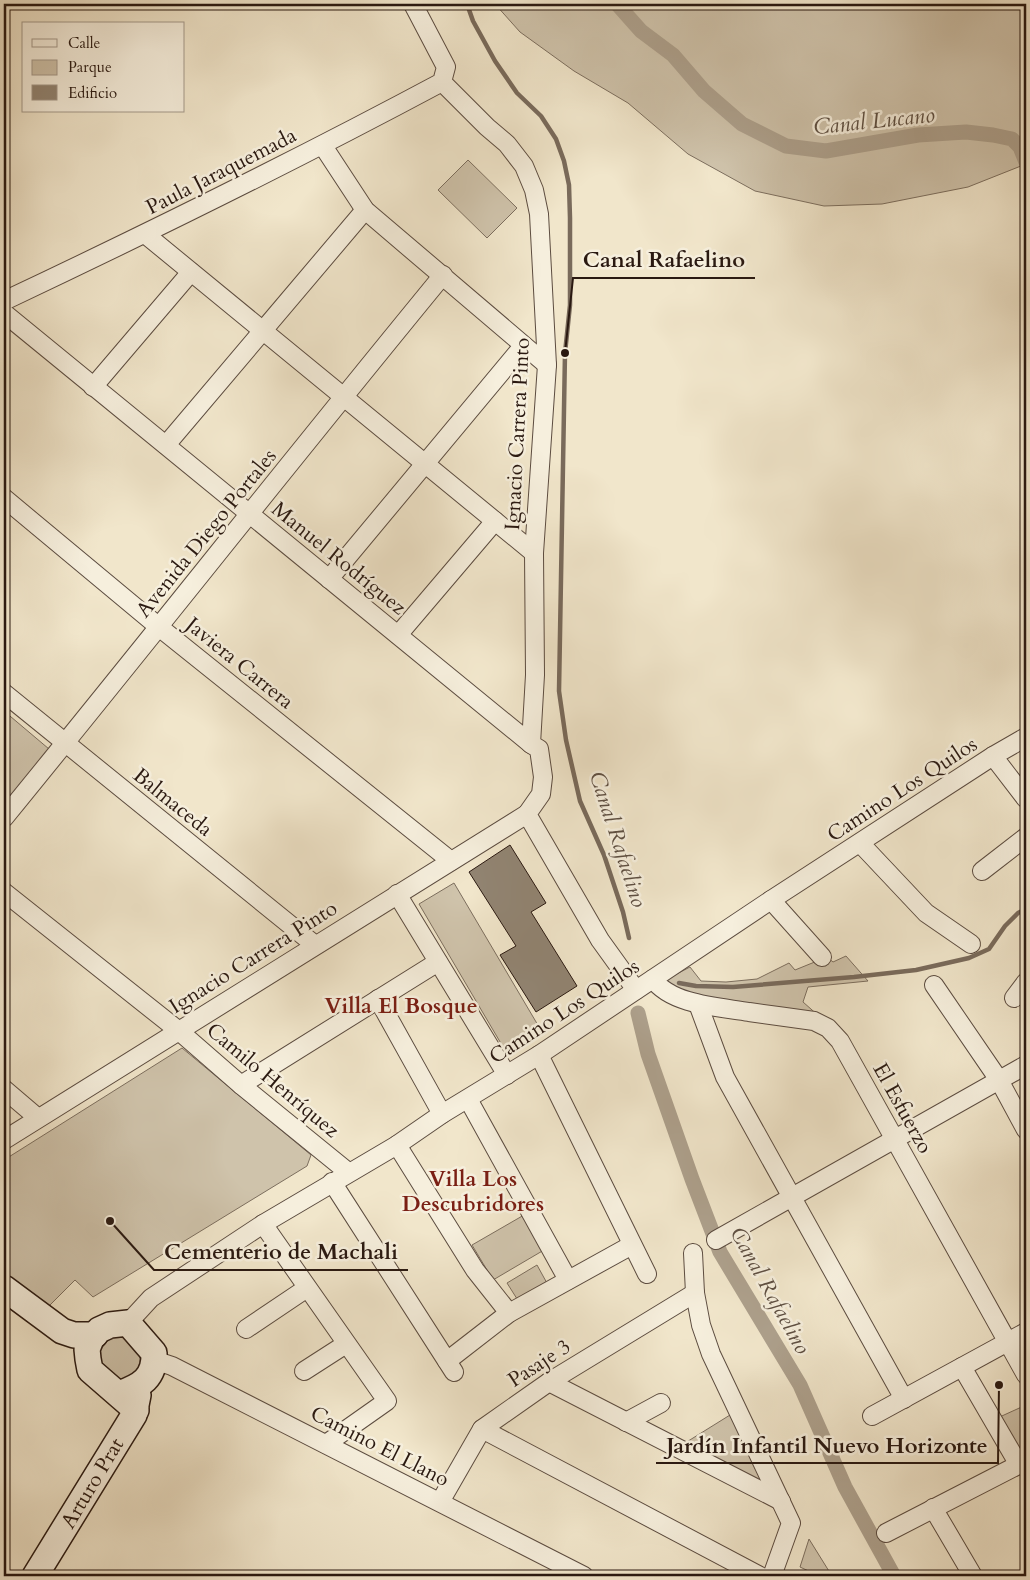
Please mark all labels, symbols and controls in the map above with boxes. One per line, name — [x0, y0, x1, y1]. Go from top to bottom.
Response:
legend — [22, 22, 185, 112]
text: Calle — [68, 33, 101, 53]
text: Parque — [68, 57, 112, 77]
text: Edificio — [68, 83, 117, 103]
water label: Canal Lucano — [812, 100, 936, 142]
street label: Paula Jaraquemada — [141, 121, 301, 222]
callout: Canal Rafaelino — [573, 241, 755, 278]
text: Canal Rafaelino — [583, 245, 745, 275]
street label: Ignacio Carrera Pinto — [498, 337, 537, 531]
street label: Avenida Diego Portales — [129, 443, 283, 624]
street label: Manuel Rodríguez — [265, 495, 413, 622]
street label: Javiera Carrera — [177, 609, 300, 716]
street label: Camino Los Quilos — [822, 730, 983, 849]
street label: Balmaceda — [127, 761, 219, 844]
water label: Canal Rafaelino — [582, 768, 654, 911]
street label: Ignacio Carrera Pinto — [164, 894, 343, 1021]
street label: Camino Los Quilos — [484, 952, 645, 1071]
district label: Villa El Bosque — [324, 991, 478, 1021]
street label: Camilo Henríquez — [200, 1016, 346, 1145]
street label: El Esfuerzo — [866, 1058, 939, 1159]
district label: Villa Los Descubridores — [402, 1164, 544, 1219]
water label: Canal Rafaelino — [723, 1221, 817, 1360]
callout: Cementerio de Machali — [154, 1233, 408, 1270]
text: Cementerio de Machali — [164, 1237, 398, 1267]
street label: Pasaje 3 — [502, 1332, 576, 1394]
street label: Camino El Llano — [305, 1399, 454, 1494]
callout: Jardín Infantil Nuevo Horizonte — [656, 1426, 998, 1463]
text: Jardín Infantil Nuevo Horizonte — [663, 1431, 988, 1461]
street label: Arturo Prat — [54, 1432, 131, 1534]

